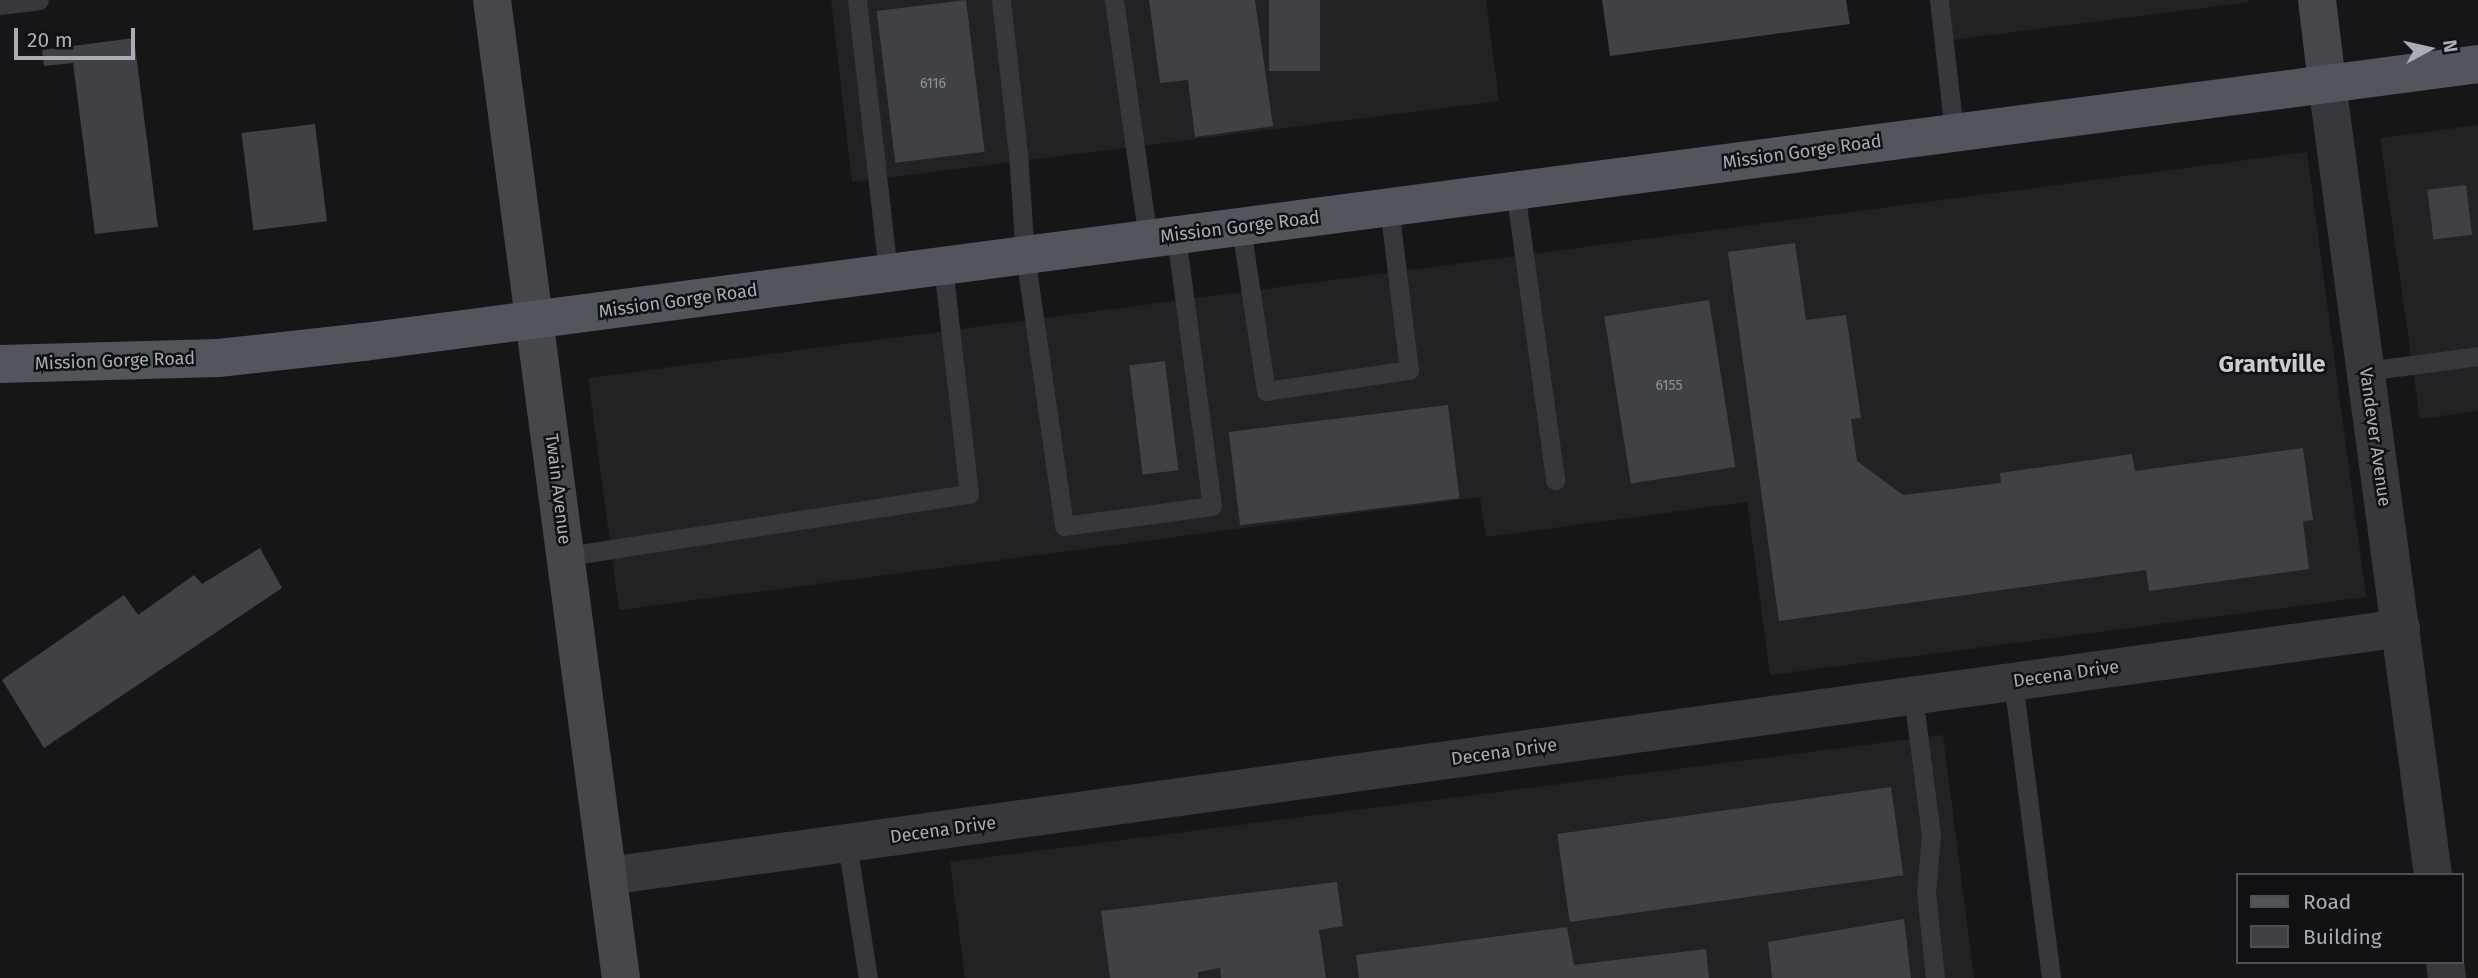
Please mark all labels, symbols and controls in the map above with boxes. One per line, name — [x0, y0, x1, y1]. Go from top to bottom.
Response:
scale bar — [18, 14, 138, 58]
north arrow — [2394, 14, 2464, 84]
text: 20 m — [27, 27, 73, 53]
text: N — [2438, 38, 2463, 54]
house number: 6116 — [920, 76, 946, 92]
street label: Mission Gorge Road — [1721, 130, 1883, 174]
street label: Mission Gorge Road — [1159, 207, 1321, 247]
street label: Mission Gorge Road — [597, 279, 759, 323]
street label: Mission Gorge Road — [35, 347, 195, 375]
district label: Grantville — [2219, 351, 2325, 379]
street label: Vandever Avenue — [2355, 366, 2395, 508]
house number: 6155 — [1656, 378, 1682, 394]
street label: Twain Avenue — [540, 432, 576, 546]
street label: Decena Drive — [2012, 656, 2120, 692]
street label: Decena Drive — [1450, 734, 1558, 770]
street label: Decena Drive — [889, 812, 997, 848]
legend — [2236, 873, 2464, 964]
text: Road — [2303, 889, 2351, 915]
text: Building — [2303, 924, 2382, 950]

